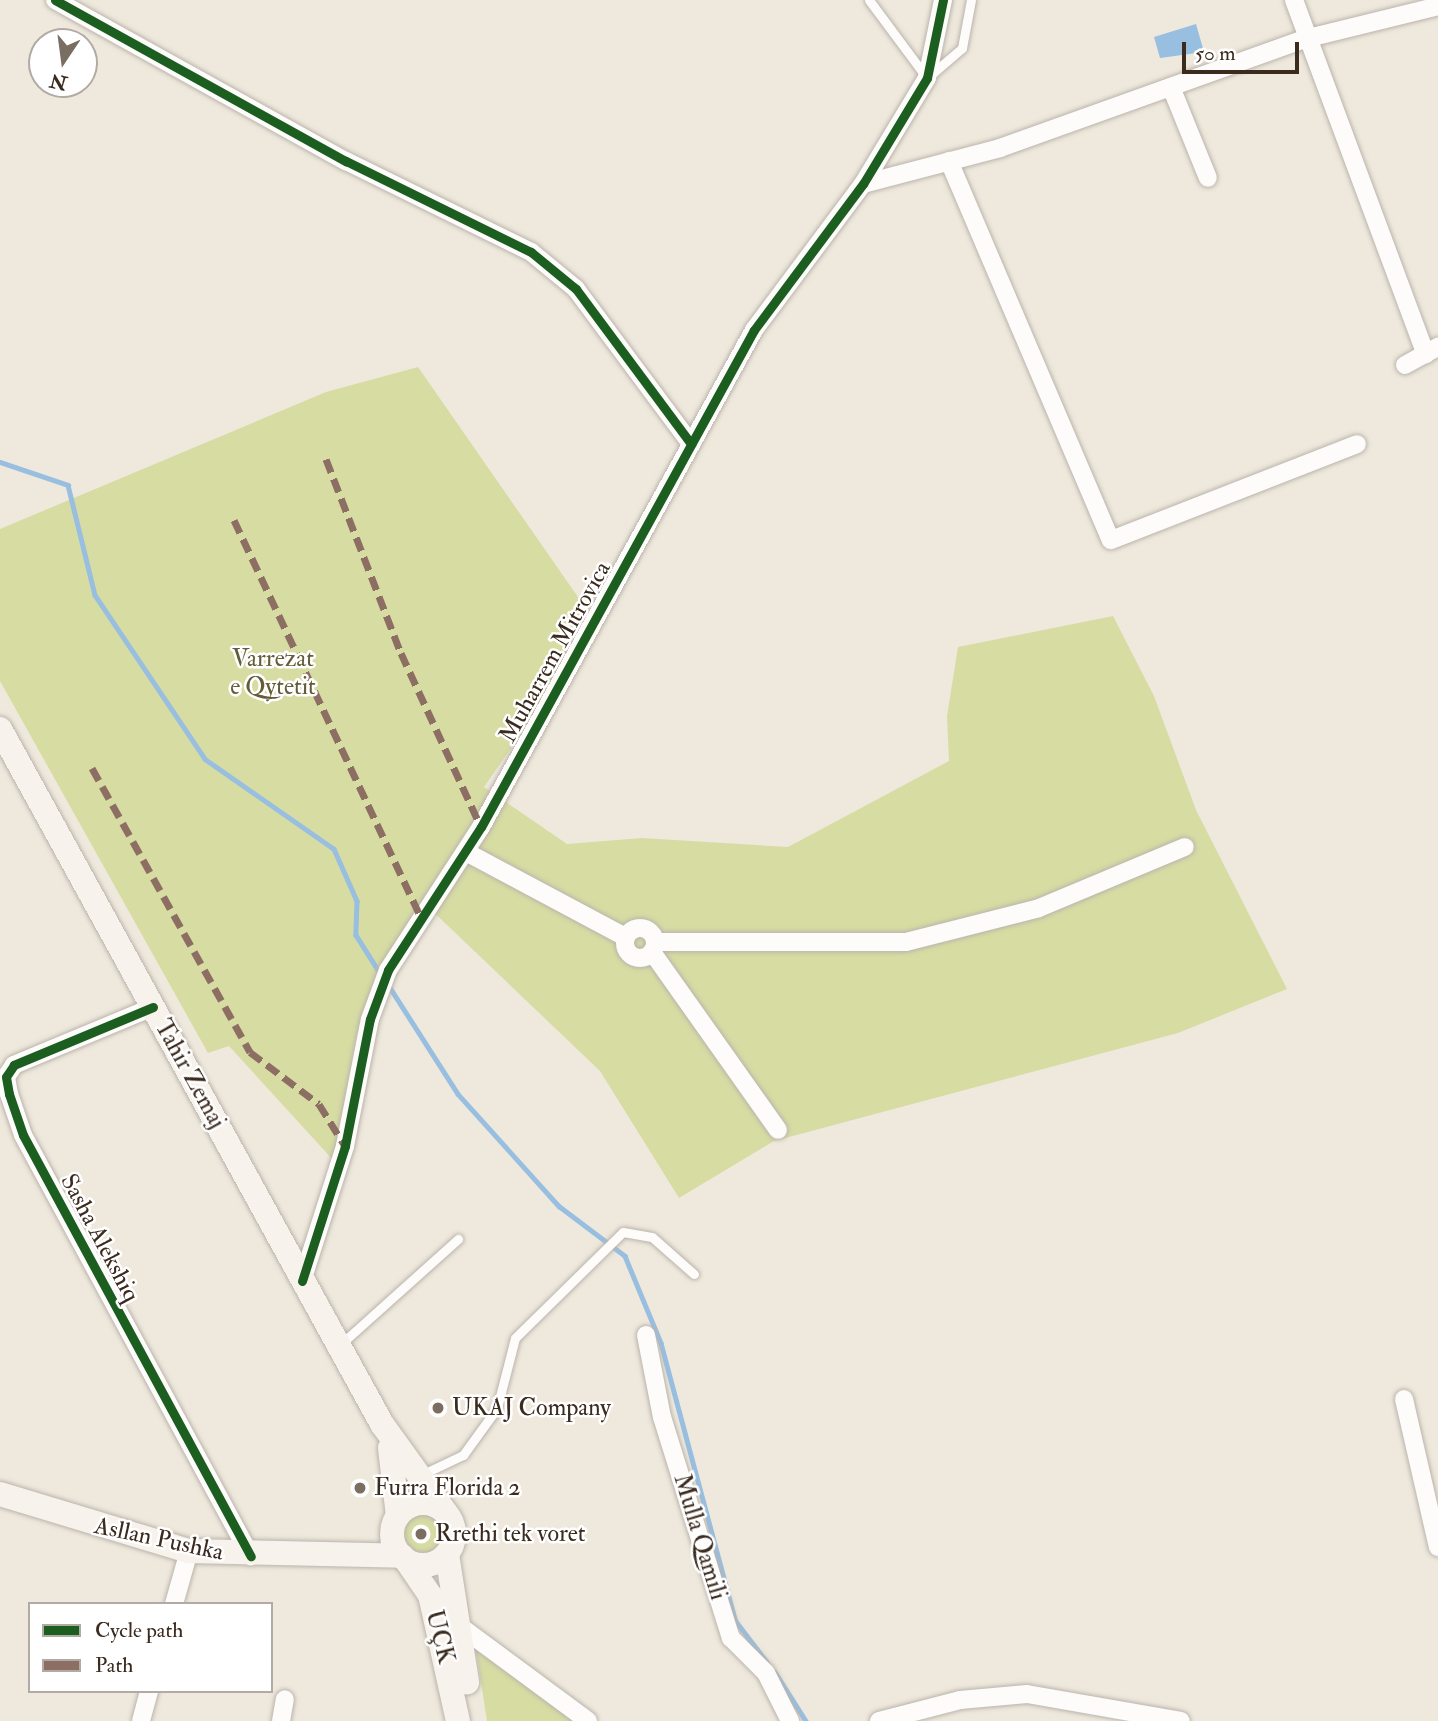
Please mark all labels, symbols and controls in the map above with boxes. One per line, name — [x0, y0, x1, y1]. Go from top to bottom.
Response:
north arrow — [28, 28, 98, 98]
scale bar — [1186, 28, 1303, 72]
text: 50 m — [1195, 40, 1236, 67]
text: N — [48, 68, 70, 95]
street label: Muharrem Mitrovica — [493, 556, 617, 748]
park label: Varrezat e Qytetit — [230, 645, 316, 701]
street label: Tahir Zemaj — [148, 1015, 232, 1133]
street label: Sasha Alekshiq — [54, 1169, 146, 1307]
place label: UKAJ Company — [452, 1394, 611, 1422]
marker: UKAJ Company — [430, 1400, 446, 1416]
street label: Mulla Qamili — [667, 1471, 733, 1603]
place label: Furra Florida 2 — [374, 1474, 520, 1502]
marker: Furra Florida 2 — [352, 1480, 368, 1496]
street label: Asllan Pushka — [92, 1511, 226, 1567]
place label: Rrethi tek voret — [435, 1520, 586, 1548]
marker: Rrethi tek voret — [413, 1526, 429, 1542]
legend — [28, 1602, 273, 1693]
street label: UÇK — [419, 1607, 461, 1667]
text: Cycle path — [95, 1617, 183, 1644]
text: Path — [95, 1652, 133, 1679]

